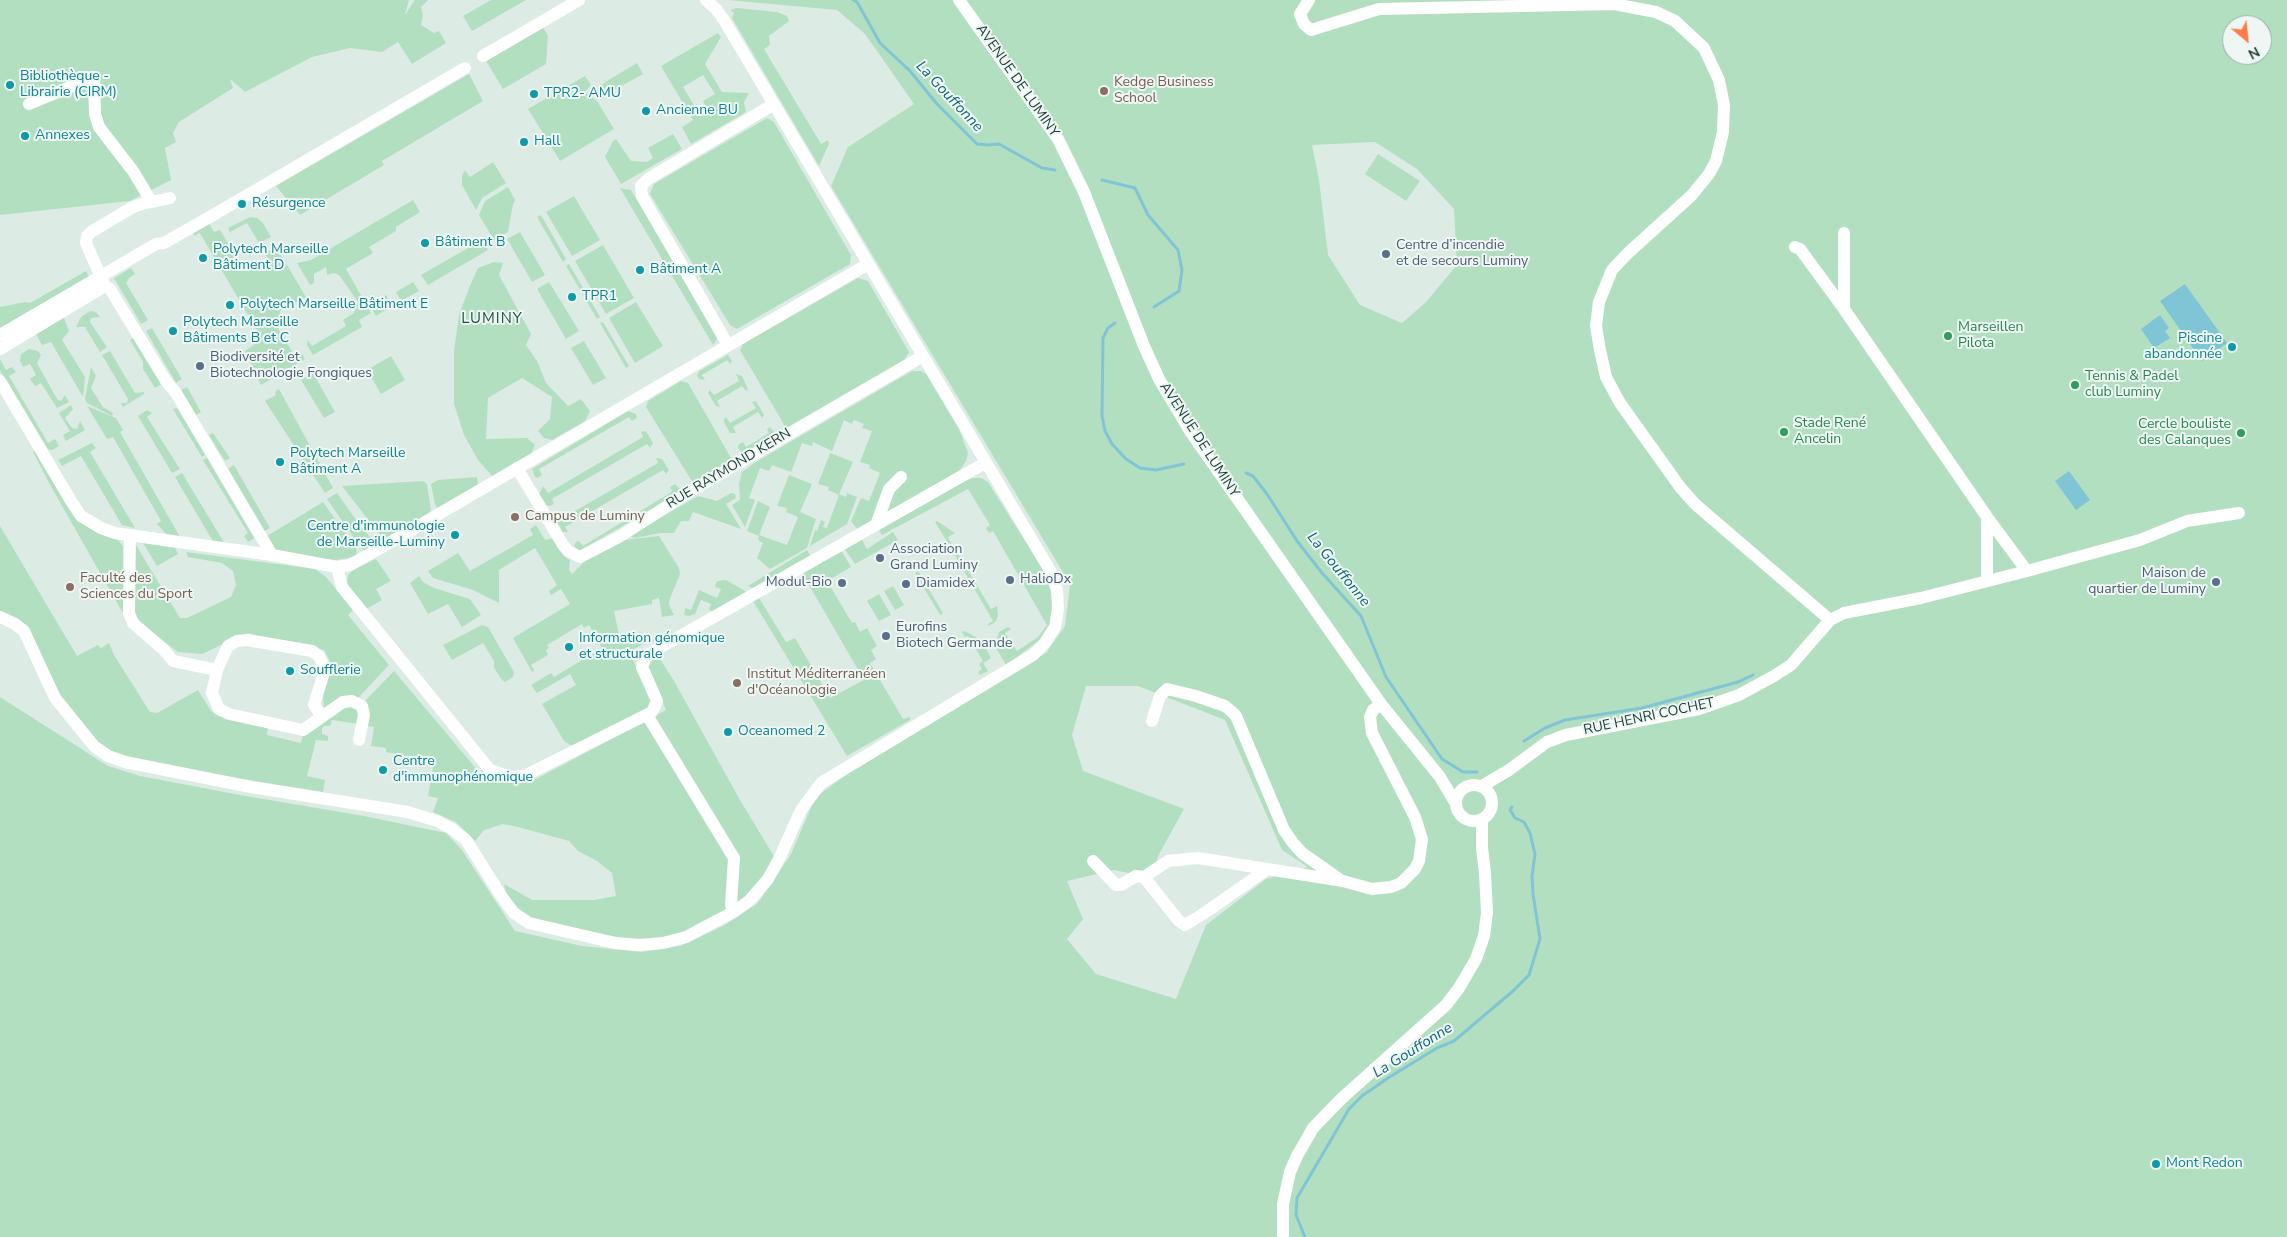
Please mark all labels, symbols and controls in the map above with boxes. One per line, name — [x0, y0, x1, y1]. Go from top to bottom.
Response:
north arrow — [2222, 15, 2272, 65]
street label: AVENUE DE LUMINY — [972, 22, 1062, 140]
text: N — [2245, 42, 2263, 64]
water label: La Gouffonne — [912, 58, 986, 136]
place label: Bibliothèque - Librairie (CIRM) — [20, 69, 117, 102]
place label: Kedge Business School — [1114, 75, 1214, 108]
marker: Bibliothèque - Librairie (CIRM) — [4, 79, 16, 91]
marker: Kedge Business School — [1098, 85, 1110, 97]
place label: TPR2- AMU — [544, 86, 621, 102]
marker: TPR2- AMU — [528, 88, 540, 100]
place label: Ancienne BU — [656, 103, 738, 119]
marker: Ancienne BU — [640, 105, 652, 117]
place label: Annexes — [35, 128, 90, 144]
marker: Annexes — [19, 130, 31, 142]
place label: Hall — [534, 134, 560, 150]
marker: Hall — [518, 136, 530, 148]
place label: Résurgence — [252, 196, 326, 212]
marker: Résurgence — [236, 198, 248, 210]
place label: Bâtiment B — [435, 235, 505, 251]
marker: Bâtiment B — [419, 237, 431, 249]
place label: Centre d’incendie et de secours Luminy — [1396, 238, 1528, 270]
place label: Polytech Marseille Bâtiment D — [213, 242, 328, 274]
marker: Centre d’incendie et de secours Luminy — [1380, 248, 1392, 260]
marker: Polytech Marseille Bâtiment D — [197, 252, 209, 264]
place label: Bâtiment A — [650, 262, 721, 278]
marker: Bâtiment A — [634, 264, 646, 276]
place label: TPR1 — [582, 289, 617, 305]
marker: TPR1 — [566, 291, 578, 303]
place label: Polytech Marseille Bâtiment E — [240, 297, 428, 313]
marker: Polytech Marseille Bâtiment E — [224, 299, 236, 311]
district label: LUMINY — [461, 310, 523, 328]
place label: Polytech Marseille Bâtiments B et C — [183, 315, 298, 348]
place label: Marseillen Pilota — [1958, 320, 2023, 352]
marker: Polytech Marseille Bâtiments B et C — [167, 325, 179, 337]
marker: Marseillen Pilota — [1942, 330, 1954, 342]
place label: Piscine abandonnée — [2144, 331, 2222, 364]
marker: Piscine abandonnée — [2226, 341, 2238, 353]
place label: Biodiversité et Biotechnologie Fongiques — [210, 350, 372, 382]
marker: Biodiversité et Biotechnologie Fongiques — [194, 360, 206, 372]
place label: Tennis & Padel club Luminy — [2085, 369, 2178, 402]
street label: AVENUE DE LUMINY — [1156, 379, 1242, 501]
marker: Tennis & Padel club Luminy — [2069, 379, 2081, 391]
place label: Stade René Ancelin — [1794, 416, 1866, 448]
place label: Cercle bouliste des Calanques — [2138, 417, 2231, 450]
street label: RUE RAYMOND KERN — [664, 425, 794, 513]
marker: Stade René Ancelin — [1778, 426, 1790, 438]
marker: Cercle bouliste des Calanques — [2235, 427, 2247, 439]
place label: Polytech Marseille Bâtiment A — [290, 446, 405, 478]
marker: Polytech Marseille Bâtiment A — [274, 456, 286, 468]
place label: Campus de Luminy — [525, 509, 645, 525]
marker: Campus de Luminy — [509, 511, 521, 523]
place label: Centre d'immunologie de Marseille-Luminy — [307, 519, 445, 552]
marker: Centre d'immunologie de Marseille-Luminy — [449, 529, 461, 541]
water label: La Gouffonne — [1303, 529, 1373, 611]
place label: Association Grand Luminy — [890, 542, 978, 574]
marker: Association Grand Luminy — [874, 552, 886, 564]
place label: Maison de quartier de Luminy — [2088, 566, 2206, 598]
place label: Faculté des Sciences du Sport — [80, 571, 192, 604]
place label: HalioDx — [1020, 572, 1071, 588]
marker: HalioDx — [1004, 574, 1016, 586]
place label: Modul-Bio — [766, 575, 832, 591]
place label: Diamidex — [916, 576, 975, 592]
marker: Maison de quartier de Luminy — [2210, 576, 2222, 588]
marker: Modul-Bio — [836, 577, 848, 589]
marker: Diamidex — [900, 578, 912, 590]
marker: Faculté des Sciences du Sport — [64, 581, 76, 593]
place label: Eurofins Biotech Germande — [896, 620, 1012, 652]
marker: Eurofins Biotech Germande — [880, 630, 892, 642]
place label: Information génomique et structurale — [579, 631, 725, 664]
marker: Information génomique et structurale — [563, 641, 575, 653]
place label: Soufflerie — [300, 663, 361, 679]
marker: Soufflerie — [284, 665, 296, 677]
place label: Institut Méditerranéen d'Océanologie — [747, 667, 886, 700]
marker: Institut Méditerranéen d'Océanologie — [731, 677, 743, 689]
street label: RUE HENRI COCHET — [1582, 695, 1716, 739]
place label: Oceanomed 2 — [738, 724, 825, 740]
marker: Oceanomed 2 — [722, 726, 734, 738]
place label: Centre d'immunophénomique — [393, 754, 533, 786]
marker: Centre d'immunophénomique — [377, 764, 389, 776]
water label: La Gouffonne — [1370, 1019, 1456, 1083]
place label: Mont Redon — [2166, 1156, 2243, 1172]
marker: Mont Redon — [2150, 1158, 2162, 1170]

